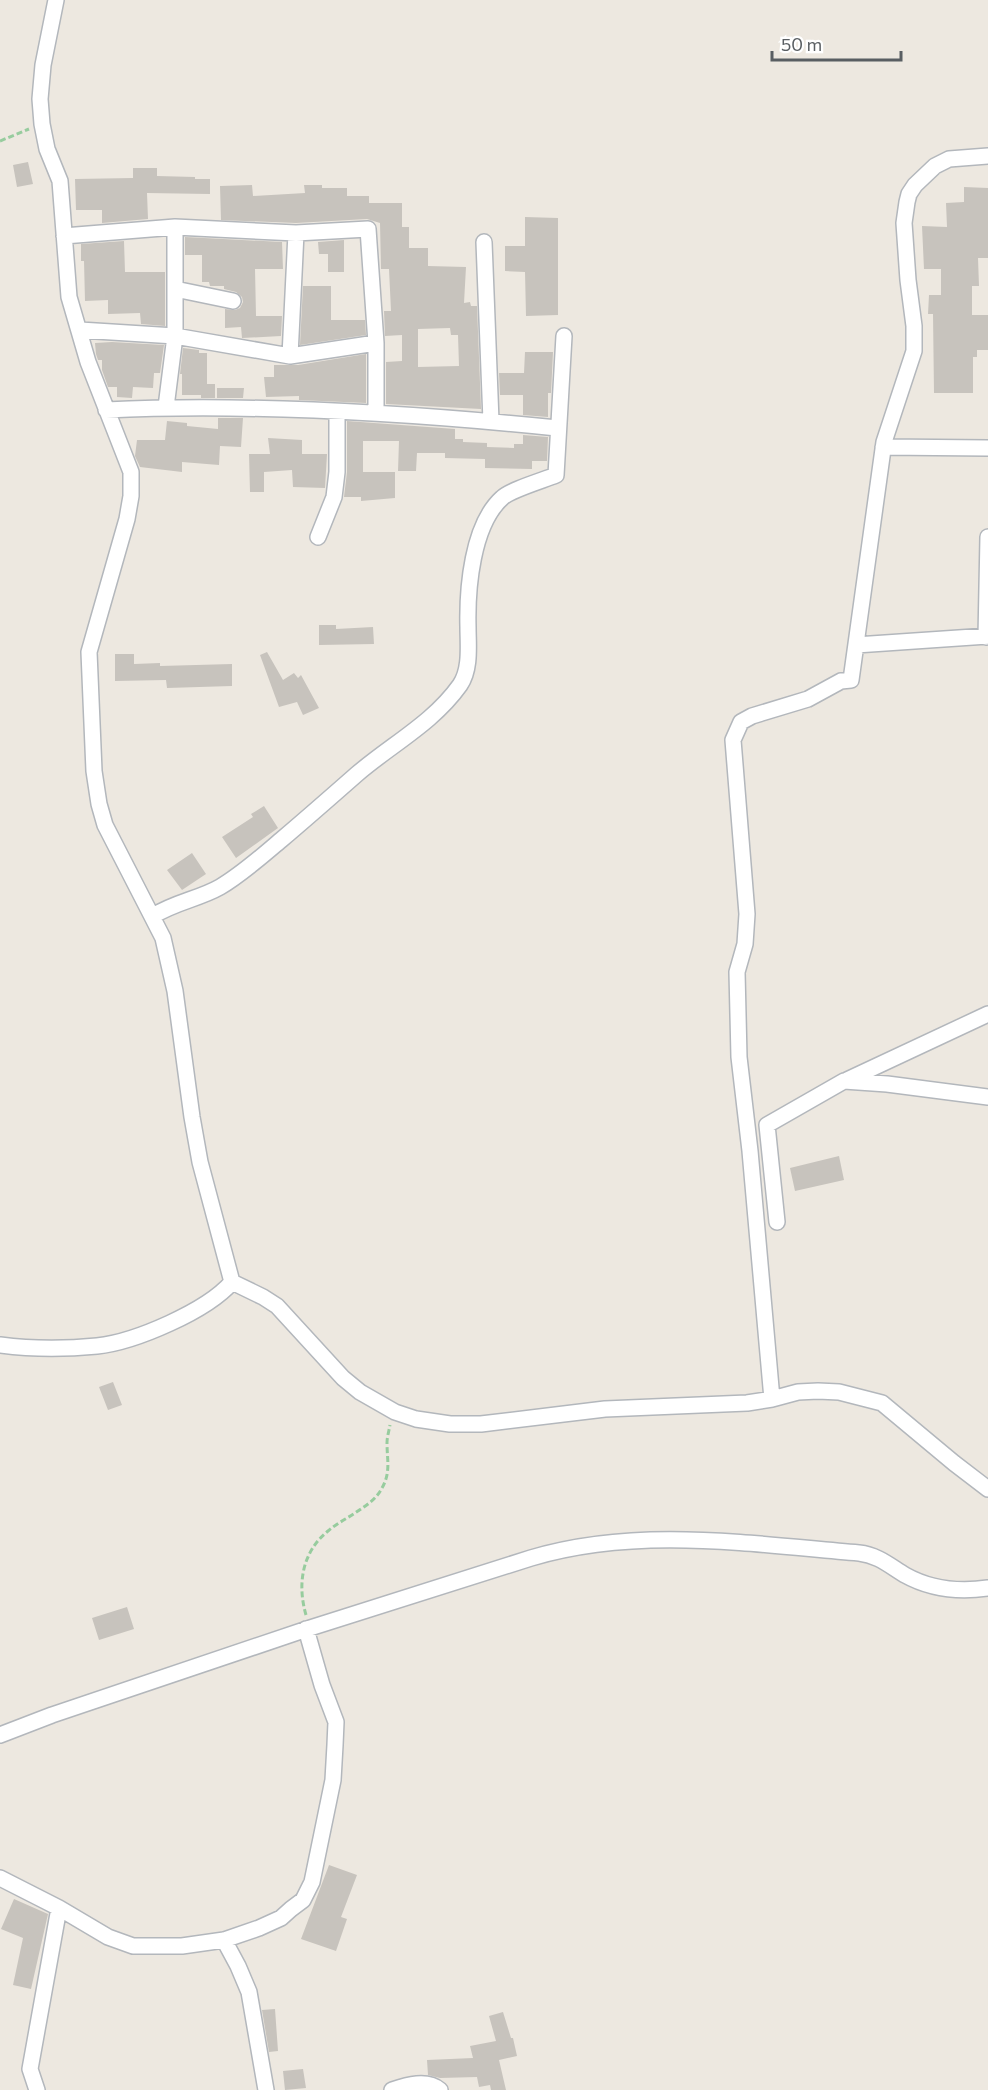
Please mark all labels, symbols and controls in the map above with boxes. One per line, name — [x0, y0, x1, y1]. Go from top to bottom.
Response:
scale bar — [772, 24, 901, 62]
text: 50 m — [781, 33, 822, 55]

